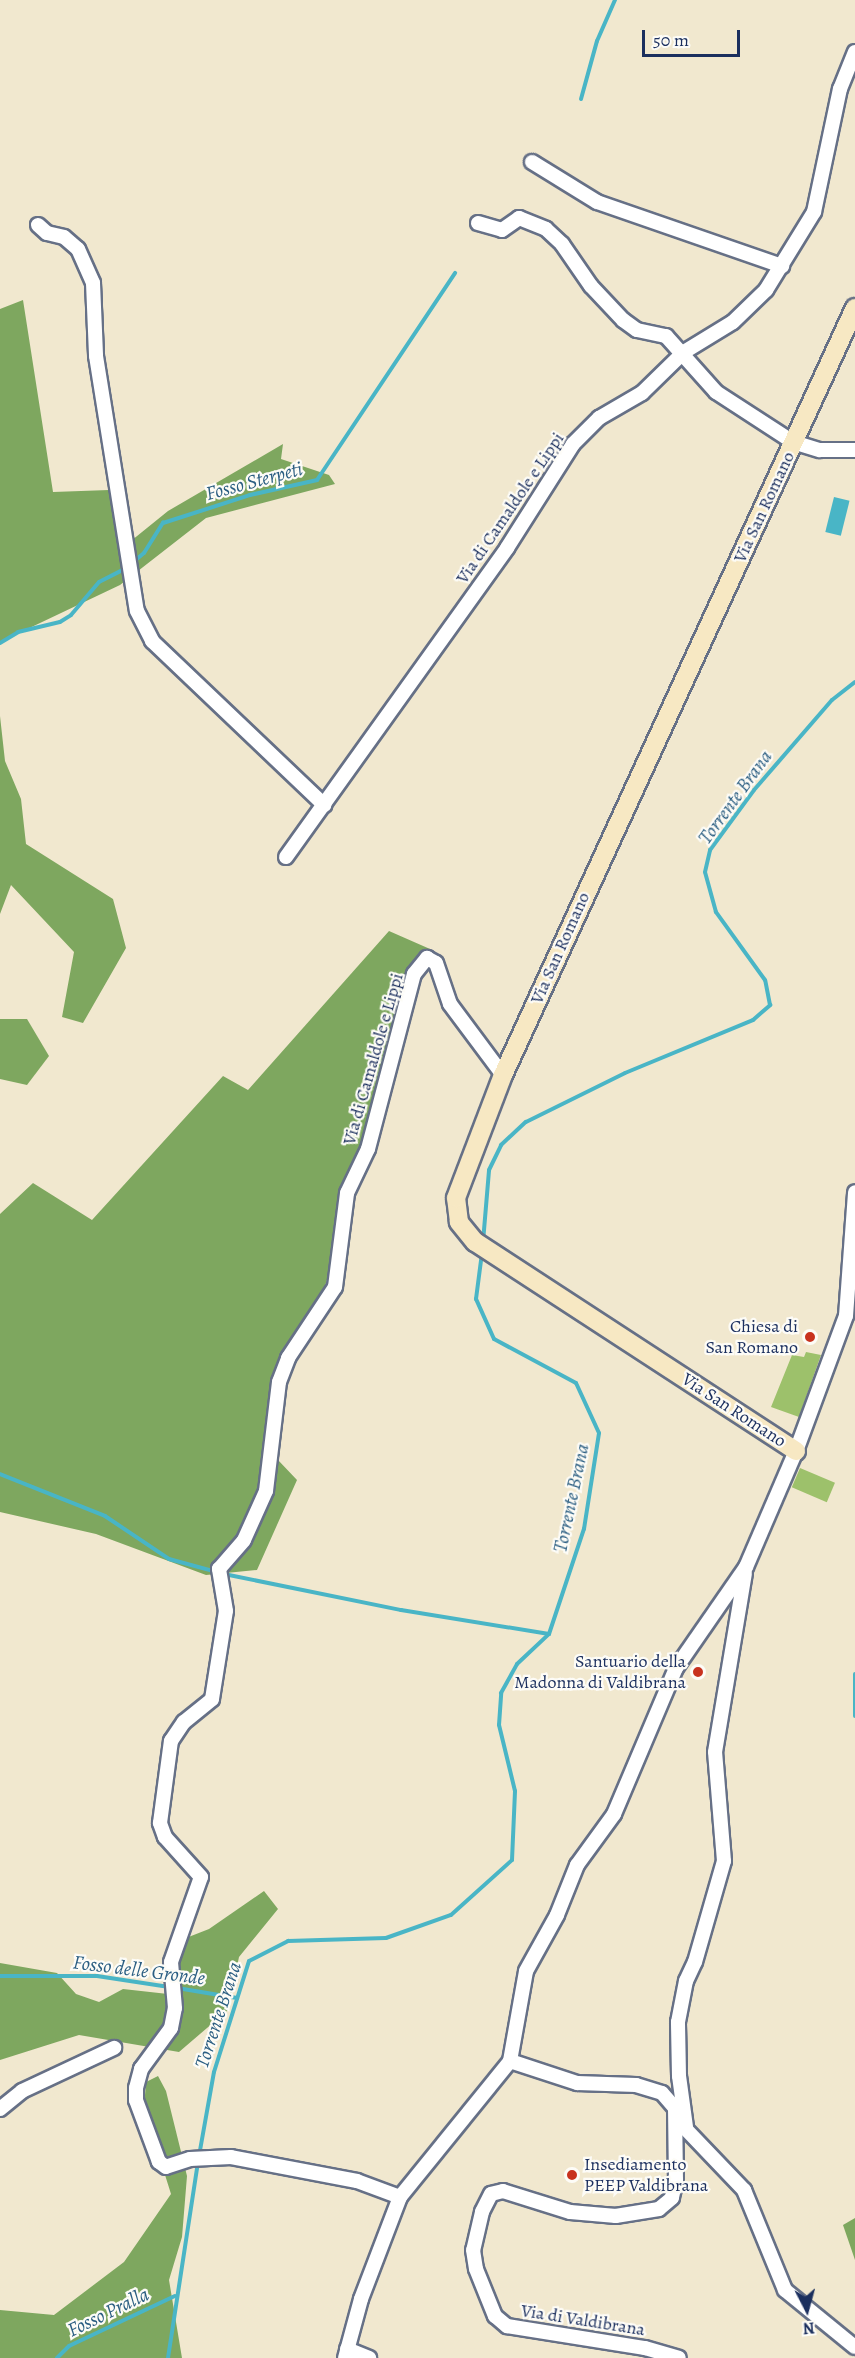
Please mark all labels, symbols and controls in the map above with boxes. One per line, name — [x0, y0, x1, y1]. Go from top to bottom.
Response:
scale bar — [645, 18, 742, 56]
text: 50 m — [653, 28, 689, 52]
street label: Via di Camaldole e Lippi — [451, 428, 569, 588]
street label: Via San Romano — [729, 448, 799, 566]
water label: Fosso Sterpeti — [203, 457, 305, 505]
water label: Torrente Brana — [693, 745, 777, 849]
street label: Via San Romano — [526, 889, 594, 1007]
street label: Via di Camaldole e Lippi — [338, 971, 408, 1147]
place label: Chiesa di San Romano — [705, 1316, 798, 1358]
marker: Chiesa di San Romano — [803, 1330, 817, 1344]
street label: Via San Romano — [678, 1368, 790, 1452]
water label: Torrente Brana — [548, 1441, 594, 1555]
place label: Santuario della Madonna di Valdibrana — [514, 1651, 686, 1694]
marker: Santuario della Madonna di Valdibrana — [691, 1665, 705, 1679]
water label: Fosso delle Gronde — [72, 1950, 206, 1990]
water label: Torrente Brana — [190, 1959, 246, 2071]
place label: Insediamento PEEP Valdibrana — [584, 2154, 708, 2196]
marker: Insediamento PEEP Valdibrana — [565, 2168, 579, 2182]
north arrow — [777, 2280, 837, 2340]
water label: Fosso Pralla — [63, 2282, 153, 2342]
street label: Via di Valdibrana — [520, 2300, 646, 2340]
text: N — [802, 2316, 816, 2339]

